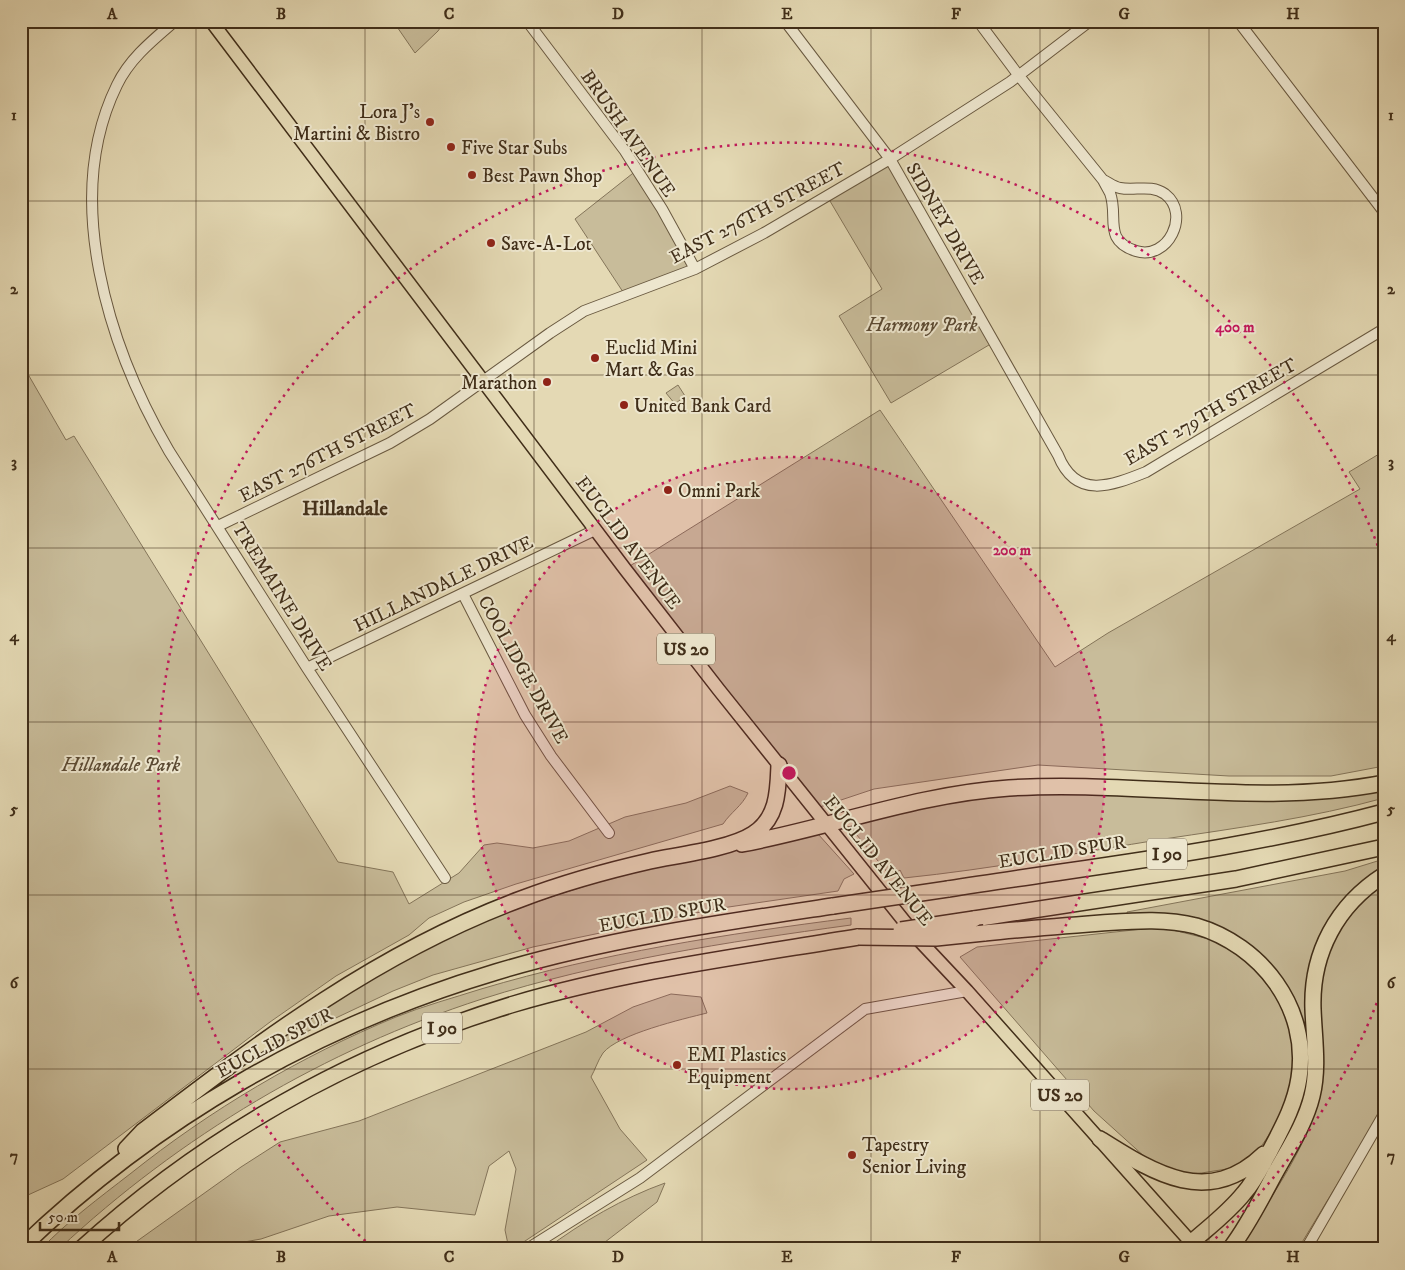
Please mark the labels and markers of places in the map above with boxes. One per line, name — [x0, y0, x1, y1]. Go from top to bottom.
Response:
place label: Lora J’s Martini & Bistro — [293, 101, 420, 146]
marker: Lora J’s Martini & Bistro — [424, 116, 436, 128]
place label: Five Star Subs — [461, 137, 567, 160]
marker: Five Star Subs — [445, 141, 457, 153]
place label: Best Pawn Shop — [482, 165, 602, 188]
marker: Best Pawn Shop — [466, 169, 478, 181]
place label: Save-A-Lot — [501, 233, 592, 256]
marker: Save-A-Lot — [485, 237, 497, 249]
place label: Euclid Mini Mart & Gas — [605, 337, 697, 382]
marker: Euclid Mini Mart & Gas — [589, 352, 601, 364]
place label: Marathon — [461, 372, 537, 395]
marker: Marathon — [541, 376, 553, 388]
place label: United Bank Card — [634, 395, 772, 418]
marker: United Bank Card — [618, 399, 630, 411]
place label: Omni Park — [678, 480, 761, 503]
marker: Omni Park — [662, 484, 674, 496]
centre of rings — [780, 764, 798, 782]
place label: EMI Plastics Equipment — [687, 1044, 786, 1090]
marker: EMI Plastics Equipment — [671, 1059, 683, 1071]
place label: Tapestry Senior Living — [862, 1134, 967, 1179]
marker: Tapestry Senior Living — [846, 1149, 858, 1161]

